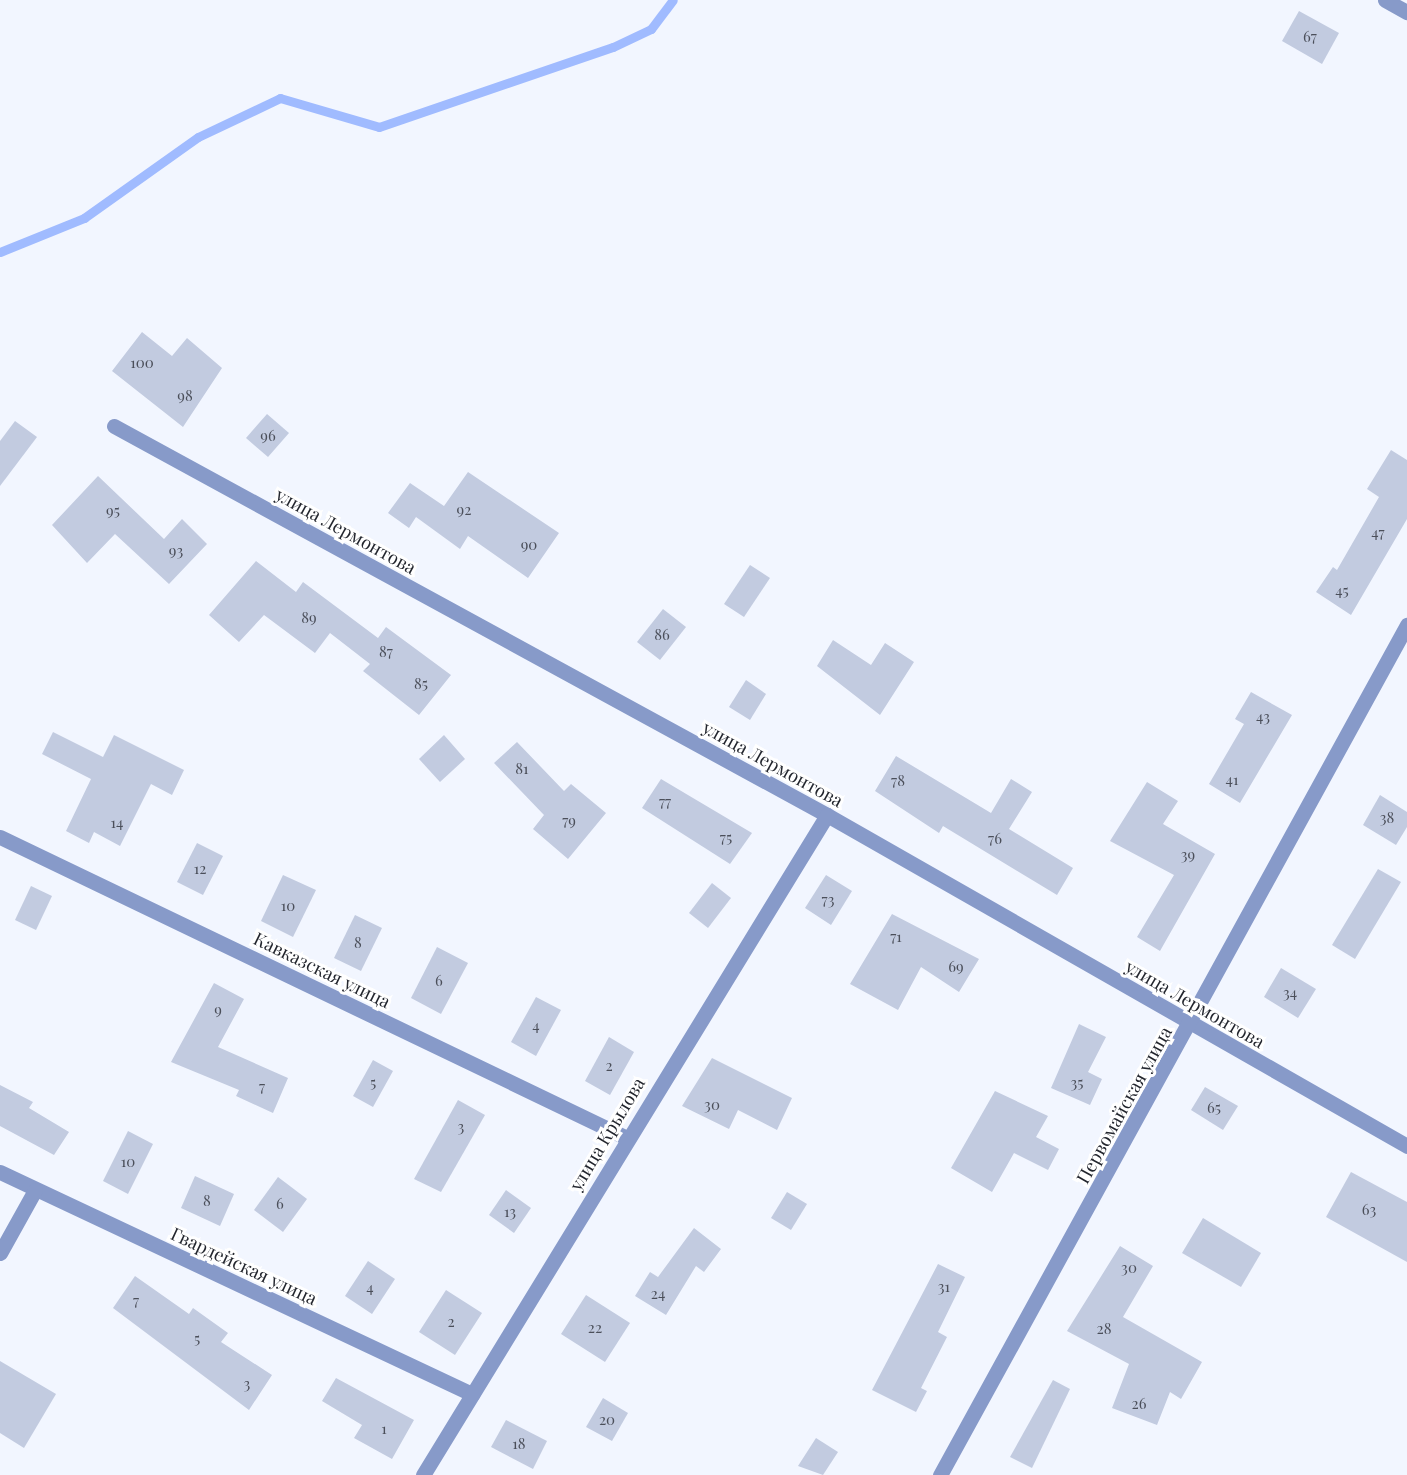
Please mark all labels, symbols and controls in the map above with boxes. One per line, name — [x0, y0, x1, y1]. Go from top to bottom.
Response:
house number: 67 — [1303, 28, 1317, 46]
house number: 100 — [130, 354, 154, 372]
house number: 98 — [177, 387, 193, 405]
house number: 96 — [260, 427, 276, 445]
street label: улица Лермонтова — [272, 484, 420, 578]
house number: 92 — [457, 501, 471, 519]
house number: 95 — [106, 502, 120, 520]
house number: 47 — [1371, 524, 1385, 542]
house number: 90 — [521, 536, 537, 554]
house number: 93 — [169, 542, 183, 560]
house number: 45 — [1335, 582, 1349, 600]
house number: 89 — [301, 609, 317, 627]
house number: 86 — [654, 626, 670, 644]
house number: 87 — [379, 643, 393, 661]
house number: 85 — [414, 675, 428, 693]
house number: 43 — [1256, 708, 1270, 726]
street label: улица Лермонтова — [699, 717, 847, 811]
house number: 81 — [515, 760, 529, 778]
house number: 41 — [1226, 771, 1238, 789]
house number: 78 — [891, 772, 905, 790]
house number: 77 — [659, 793, 671, 811]
house number: 38 — [1380, 809, 1394, 827]
house number: 79 — [562, 812, 576, 830]
house number: 14 — [111, 814, 123, 832]
house number: 75 — [720, 829, 732, 847]
house number: 76 — [988, 830, 1002, 848]
house number: 39 — [1181, 846, 1195, 864]
house number: 12 — [194, 860, 206, 878]
house number: 73 — [822, 891, 834, 909]
house number: 10 — [281, 897, 295, 915]
street label: Кавказская улица — [250, 928, 394, 1012]
house number: 71 — [890, 928, 902, 946]
house number: 8 — [354, 934, 362, 952]
street label: улица Лермонтова — [1122, 955, 1268, 1053]
house number: 69 — [948, 958, 964, 976]
house number: 6 — [435, 972, 443, 990]
house number: 34 — [1283, 984, 1297, 1002]
house number: 9 — [214, 1001, 222, 1019]
house number: 4 — [532, 1017, 540, 1035]
street label: Первомайская улица — [1072, 1023, 1176, 1187]
house number: 2 — [605, 1057, 613, 1075]
house number: 5 — [370, 1074, 376, 1092]
street label: улица Крылова — [565, 1074, 649, 1194]
house number: 35 — [1071, 1074, 1083, 1092]
house number: 7 — [259, 1078, 265, 1096]
house number: 30 — [704, 1096, 720, 1114]
house number: 65 — [1207, 1099, 1221, 1117]
house number: 3 — [458, 1118, 464, 1136]
house number: 10 — [121, 1153, 135, 1171]
house number: 8 — [203, 1192, 211, 1210]
house number: 6 — [276, 1195, 284, 1213]
house number: 63 — [1362, 1201, 1376, 1219]
house number: 13 — [504, 1203, 516, 1221]
street label: Гвардейская улица — [167, 1223, 321, 1309]
house number: 30 — [1121, 1259, 1137, 1277]
house number: 31 — [938, 1278, 950, 1296]
house number: 4 — [366, 1279, 374, 1297]
house number: 24 — [651, 1285, 665, 1303]
house number: 7 — [133, 1292, 139, 1310]
house number: 2 — [447, 1313, 455, 1331]
house number: 22 — [588, 1319, 602, 1337]
house number: 28 — [1097, 1320, 1111, 1338]
house number: 5 — [194, 1330, 200, 1348]
house number: 3 — [244, 1375, 250, 1393]
house number: 26 — [1132, 1395, 1146, 1413]
house number: 20 — [599, 1411, 615, 1429]
house number: 1 — [381, 1420, 387, 1438]
house number: 18 — [512, 1435, 526, 1453]

